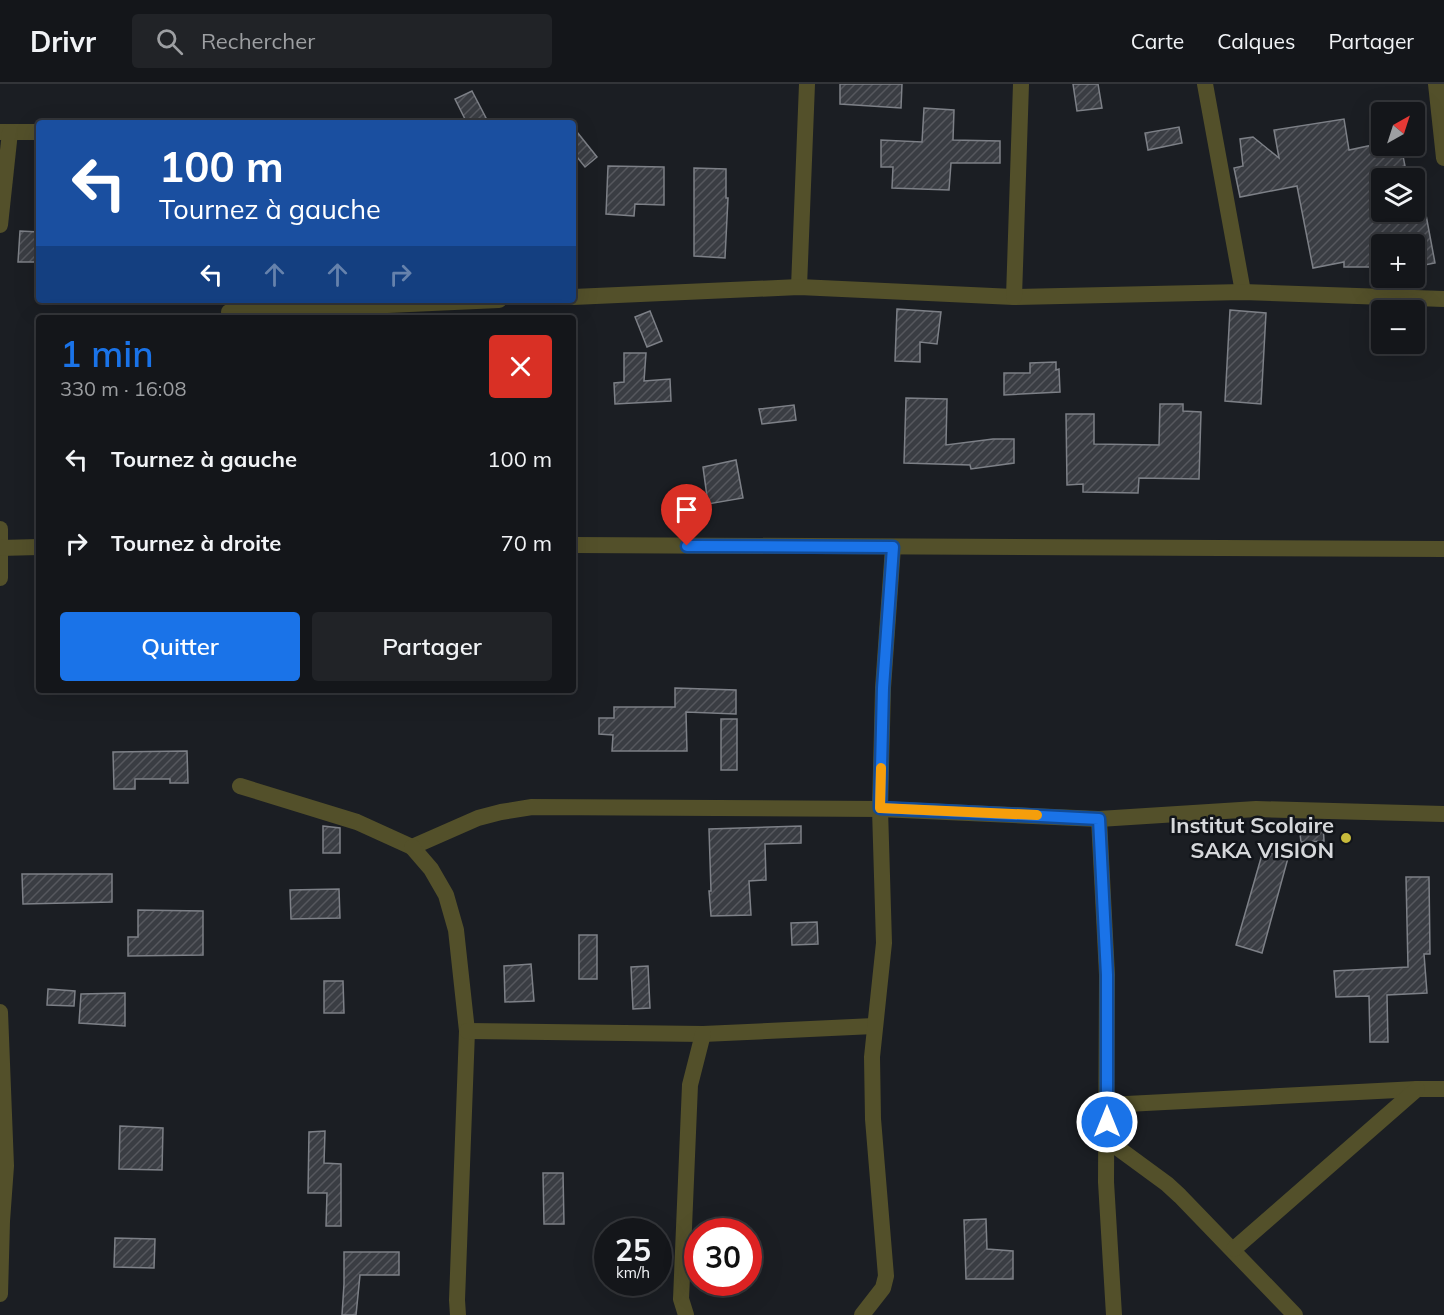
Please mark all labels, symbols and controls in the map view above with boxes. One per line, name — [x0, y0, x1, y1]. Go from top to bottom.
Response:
search box — [132, 14, 552, 68]
text: Drivr — [30, 24, 96, 59]
icon: search — [153, 25, 186, 58]
text: Rechercher — [201, 27, 315, 55]
text: Carte — [1131, 28, 1184, 54]
text: Calques — [1217, 28, 1295, 54]
text: Partager — [1328, 28, 1414, 54]
north arrow — [1371, 102, 1425, 156]
map controls — [1371, 102, 1425, 354]
text: 100 m — [159, 140, 284, 193]
icon: left — [60, 144, 138, 222]
button: layers — [1371, 168, 1425, 222]
text: Tournez à gauche — [159, 192, 381, 226]
button: + — [1371, 234, 1425, 288]
icon: left — [195, 258, 228, 291]
icon: ahead — [258, 258, 291, 291]
icon: ahead — [321, 258, 354, 291]
icon: right — [384, 258, 417, 291]
button: − — [1371, 300, 1425, 354]
text: 1 min — [60, 331, 154, 376]
button: close — [489, 335, 552, 398]
text: 330 m · 16:08 — [60, 376, 186, 401]
icon: left — [60, 443, 93, 476]
text: Tournez à gauche — [111, 445, 297, 473]
text: 100 m — [487, 445, 552, 473]
pin — [661, 484, 712, 546]
icon: arrive — [670, 493, 703, 526]
icon: right — [60, 527, 93, 560]
text: Tournez à droite — [111, 529, 281, 557]
text: 70 m — [501, 529, 552, 557]
button: Quitter — [60, 612, 300, 681]
button: Partager — [312, 612, 552, 681]
place label: Institut Scolaire SAKA VISION — [1170, 811, 1334, 864]
marker: Institut Scolaire SAKA VISION — [1339, 831, 1353, 845]
position arrow — [1075, 1090, 1139, 1154]
speed limit sign: 30 — [684, 1218, 762, 1296]
text: 25 — [615, 1231, 651, 1269]
text: km/h — [616, 1263, 650, 1282]

